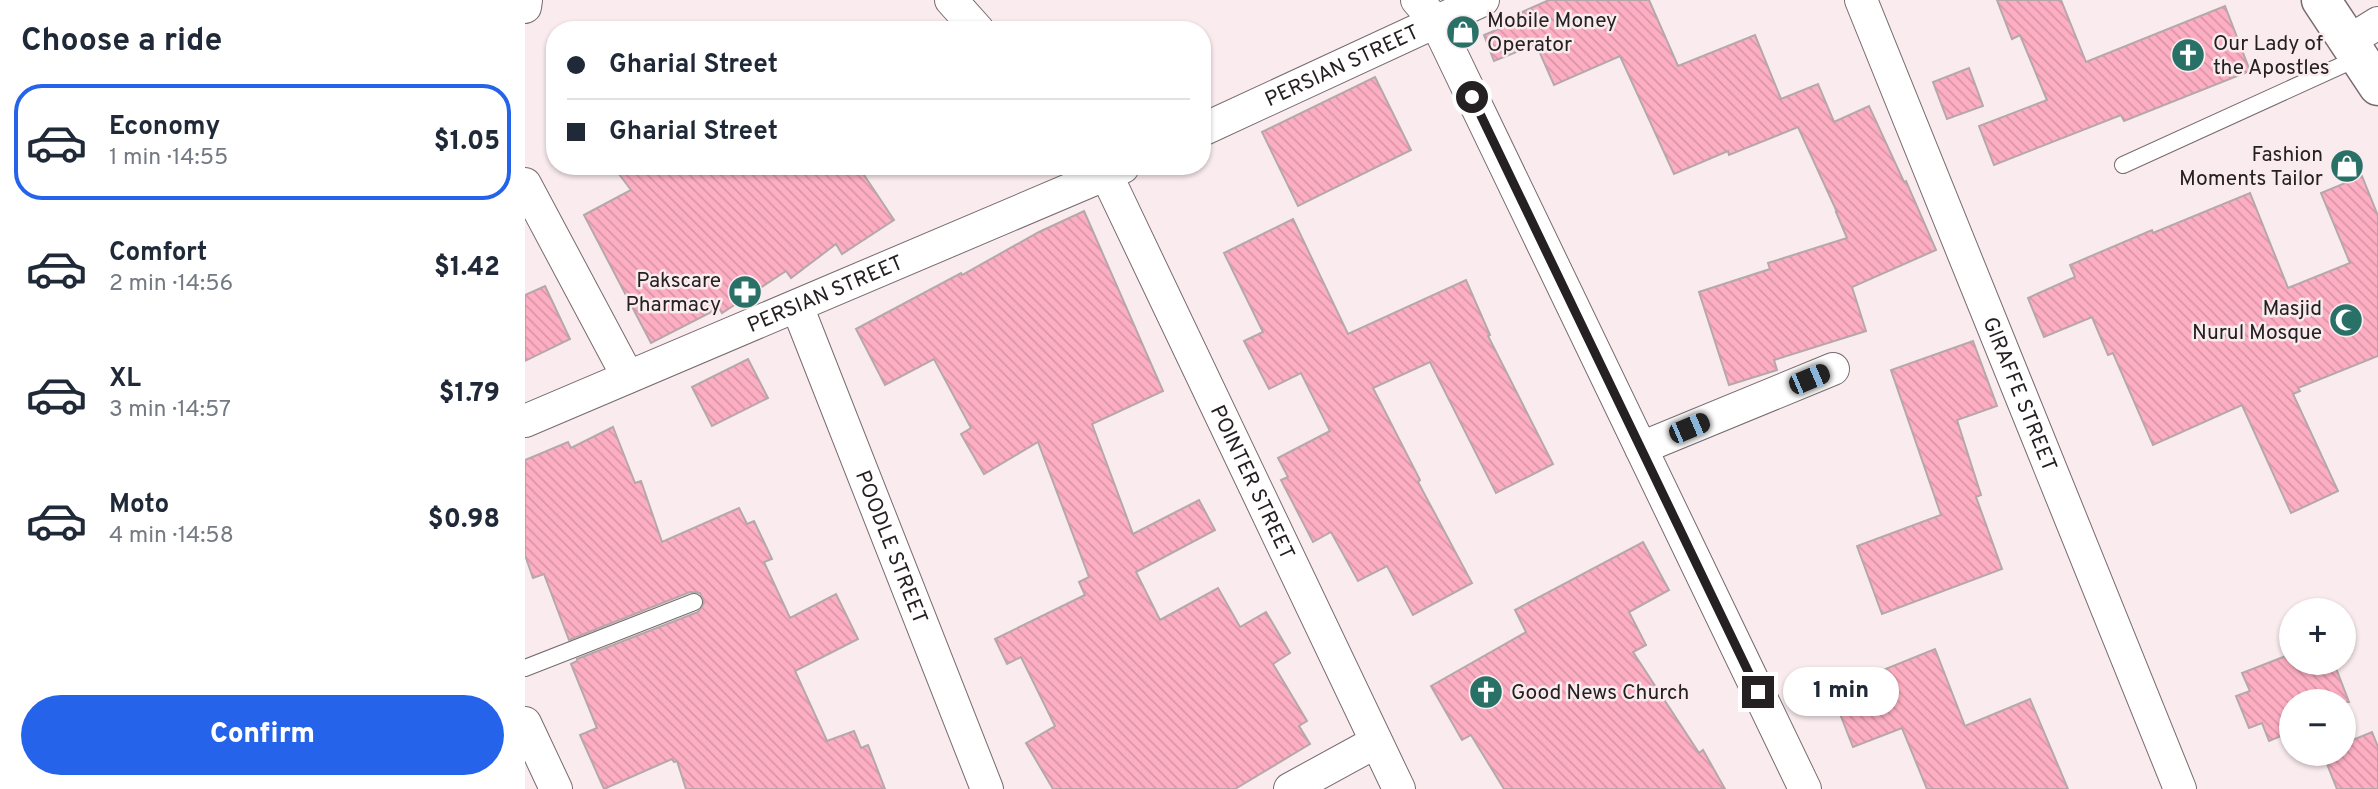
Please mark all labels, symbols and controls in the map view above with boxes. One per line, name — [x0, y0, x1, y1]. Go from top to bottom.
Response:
place label: Mobile Money Operator — [1487, 8, 1617, 59]
shop icon: Mobile Money Operator — [1444, 13, 1482, 51]
street label: PERSIAN STREET — [1261, 19, 1424, 114]
text: Choose a ride — [21, 22, 222, 62]
place label: Our Lady of the Apostles — [2213, 31, 2330, 82]
church icon: Our Lady of the Apostles — [2169, 36, 2207, 74]
text: Gharial Street — [609, 49, 778, 82]
route start — [1456, 81, 1488, 113]
icon: car — [25, 111, 88, 174]
text: Economy — [109, 111, 220, 144]
text: Gharial Street — [609, 116, 778, 149]
text: $1.05 — [434, 126, 500, 159]
place label: Fashion Moments Tailor — [2179, 142, 2323, 193]
text: 1 min · 14:55 — [109, 144, 228, 173]
shop icon: Fashion Moments Tailor — [2328, 147, 2366, 185]
icon: car — [25, 237, 88, 300]
text: Comfort — [109, 237, 207, 270]
street label: PERSIAN STREET — [744, 250, 908, 340]
text: $1.42 — [434, 252, 500, 285]
place label: Pakscare Pharmacy — [625, 268, 721, 319]
text: 2 min · 14:56 — [109, 270, 233, 299]
pharmacy icon: Pakscare Pharmacy — [726, 273, 764, 311]
place label: Masjid Nurul Mosque — [2192, 296, 2322, 347]
mosque icon: Masjid Nurul Mosque — [2327, 301, 2365, 339]
street label: GIRAFFE STREET — [1976, 313, 2062, 476]
car — [1786, 361, 1833, 397]
icon: car — [25, 363, 88, 426]
text: XL — [109, 363, 141, 396]
text: $1.79 — [439, 378, 500, 411]
text: 3 min · 14:57 — [109, 396, 231, 425]
street label: POINTER STREET — [1203, 401, 1300, 565]
car — [1666, 410, 1713, 446]
street label: POODLE STREET — [848, 467, 933, 628]
icon: car — [25, 489, 88, 552]
text: Moto — [109, 489, 169, 522]
text: $0.98 — [428, 504, 500, 537]
text: 4 min · 14:58 — [109, 522, 234, 551]
map controls — [2279, 598, 2356, 766]
button: + — [2279, 598, 2356, 675]
callout: 1 min — [1783, 668, 1898, 716]
church icon: Good News Church — [1467, 673, 1505, 711]
route end — [1742, 676, 1774, 708]
text: 1 min — [1813, 677, 1869, 706]
place label: Good News Church — [1511, 680, 1689, 707]
button: − — [2279, 689, 2356, 766]
button: Confirm — [21, 695, 504, 775]

